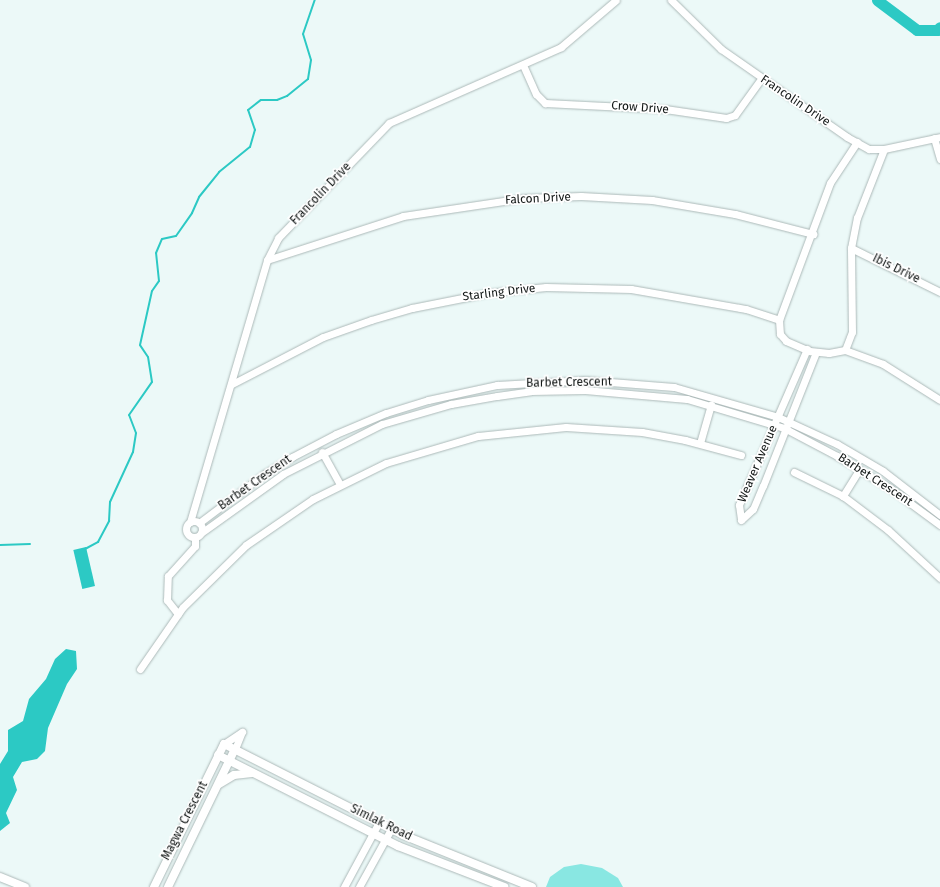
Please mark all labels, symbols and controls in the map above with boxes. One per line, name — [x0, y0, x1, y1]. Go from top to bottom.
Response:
street label: Francolin Drive — [757, 72, 833, 130]
street label: Crow Drive — [611, 99, 669, 117]
street label: Francolin Drive — [288, 160, 354, 228]
street label: Falcon Drive — [505, 190, 571, 208]
street label: Ibis Drive — [870, 251, 922, 287]
street label: Starling Drive — [462, 281, 536, 305]
street label: Barbet Crescent — [526, 375, 612, 391]
street label: Weaver Avenue — [735, 423, 781, 505]
street label: Barbet Crescent — [835, 451, 915, 509]
street label: Barbet Crescent — [216, 452, 294, 514]
street label: Magwa Crescent — [159, 779, 211, 863]
street label: Simlak Road — [348, 802, 414, 844]

